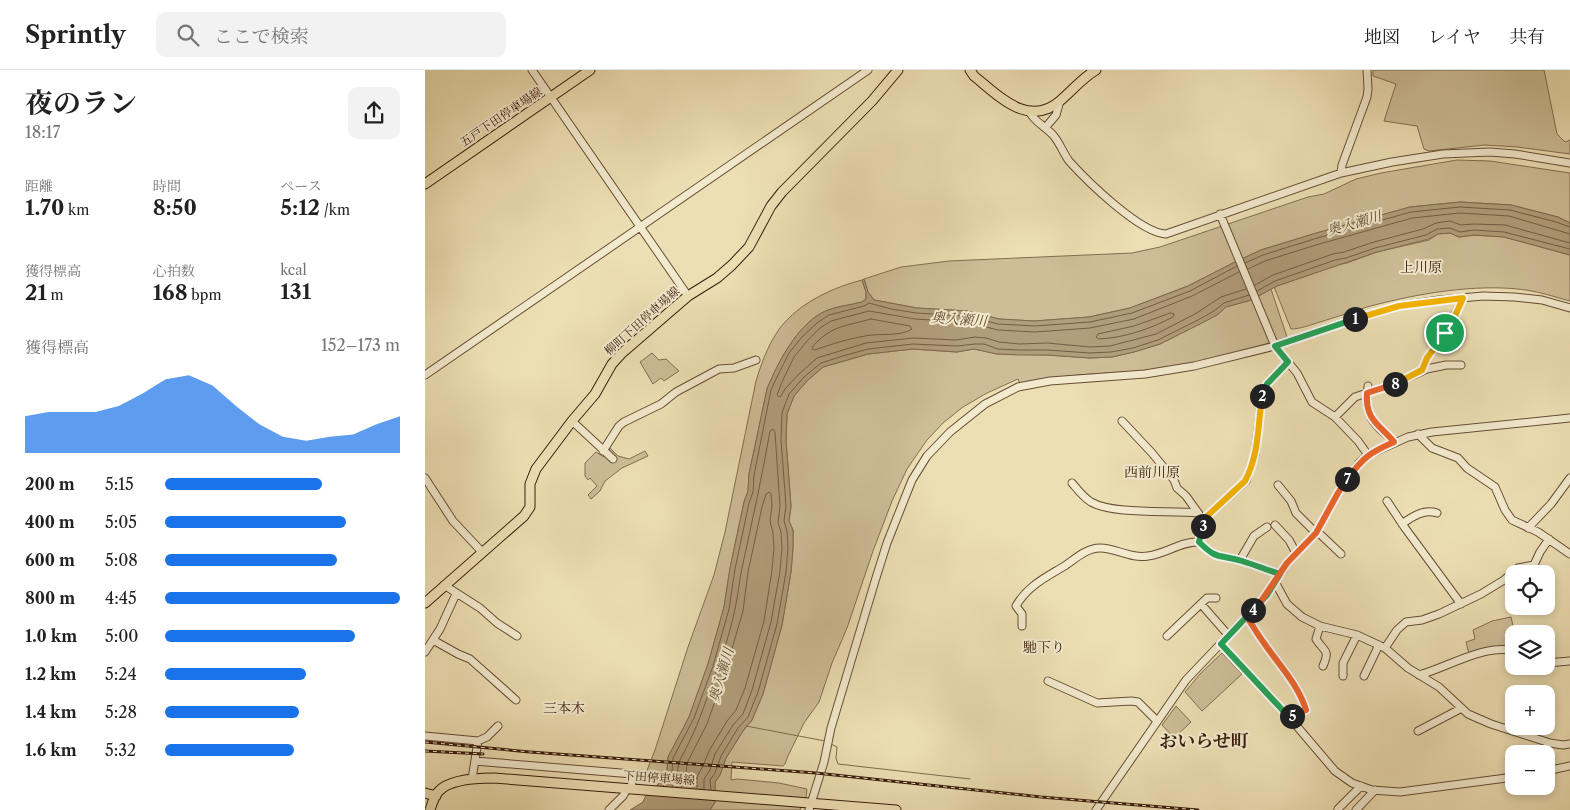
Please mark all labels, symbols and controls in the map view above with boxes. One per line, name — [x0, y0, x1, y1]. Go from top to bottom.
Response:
search box — [156, 12, 506, 57]
text: Sprintly — [25, 20, 126, 49]
icon: search — [174, 21, 202, 49]
text: ここで検索 — [214, 25, 309, 48]
text: 地図 — [1364, 26, 1400, 48]
text: レイヤ — [1428, 26, 1481, 48]
text: 共有 — [1509, 26, 1545, 48]
street label: 五戸下田停車場線 — [457, 84, 545, 150]
text: 夜のラン — [25, 86, 137, 120]
button: share — [348, 87, 400, 139]
text: 18:17 — [25, 122, 60, 142]
text: 距離 — [25, 177, 53, 195]
text: 時間 — [153, 177, 181, 195]
text: ペース — [280, 177, 322, 195]
text: 1.70 — [25, 195, 64, 220]
text: 8:50 — [153, 195, 197, 220]
text: 5:12 — [280, 195, 320, 220]
text: km — [64, 201, 89, 219]
text: /km — [320, 201, 350, 219]
water label: 奥入瀬川 — [1325, 206, 1385, 239]
district label: 上川原 — [1400, 258, 1442, 276]
text: kcal — [280, 261, 307, 279]
text: 獲得標高 — [25, 262, 81, 280]
text: 心拍数 — [153, 262, 195, 280]
text: 131 — [280, 279, 311, 304]
text: 21 — [25, 280, 47, 305]
text: 168 — [153, 280, 188, 305]
street label: 柳町下田停車場線 — [601, 283, 682, 358]
text: m — [47, 286, 64, 304]
text: bpm — [188, 286, 221, 304]
pin: 1 — [1343, 306, 1367, 332]
water label: 奥入瀬川 — [930, 308, 990, 330]
text: 1 — [1352, 310, 1359, 328]
pin — [1424, 312, 1466, 354]
icon: arrive — [1431, 319, 1459, 347]
text: 152–173 m — [321, 335, 400, 355]
text: 獲得標高 — [25, 337, 89, 357]
pin: 8 — [1383, 372, 1407, 396]
text: 8 — [1391, 375, 1400, 393]
pin: 2 — [1249, 384, 1275, 408]
text: 2 — [1258, 387, 1267, 405]
district label: 西前川原 — [1124, 463, 1180, 481]
pin: 7 — [1335, 466, 1359, 492]
text: 7 — [1344, 470, 1351, 488]
text: 200 m — [25, 474, 75, 494]
text: 5:15 — [105, 474, 134, 494]
text: 400 m — [25, 512, 75, 532]
text: 5:05 — [105, 512, 137, 532]
pin: 3 — [1191, 514, 1215, 538]
text: 3 — [1200, 517, 1207, 535]
text: 600 m — [25, 550, 75, 570]
text: 5:08 — [105, 550, 138, 570]
map controls — [1505, 565, 1555, 795]
button: locate — [1505, 565, 1555, 615]
text: 800 m — [25, 588, 75, 608]
text: 4:45 — [105, 588, 137, 608]
pin: 4 — [1241, 598, 1265, 622]
text: 4 — [1249, 601, 1258, 619]
button: layers — [1505, 625, 1555, 675]
text: 1.0 km — [25, 626, 77, 646]
text: 5:00 — [105, 626, 138, 646]
district label: 馳下り — [1023, 638, 1065, 656]
water label: 奥入瀬川 — [705, 644, 738, 704]
text: 1.2 km — [25, 664, 77, 684]
text: 5:24 — [105, 664, 137, 684]
button: + — [1505, 685, 1555, 735]
district label: 三本木 — [543, 699, 585, 717]
text: 1.4 km — [25, 702, 77, 722]
text: 5:28 — [105, 702, 137, 722]
pin: 5 — [1279, 704, 1305, 728]
text: 5 — [1289, 707, 1296, 725]
district label: おいらせ町 — [1159, 730, 1249, 752]
text: 1.6 km — [25, 740, 77, 760]
text: 5:32 — [105, 740, 136, 760]
button: − — [1505, 745, 1555, 795]
street label: 下田停車場線 — [623, 768, 695, 787]

